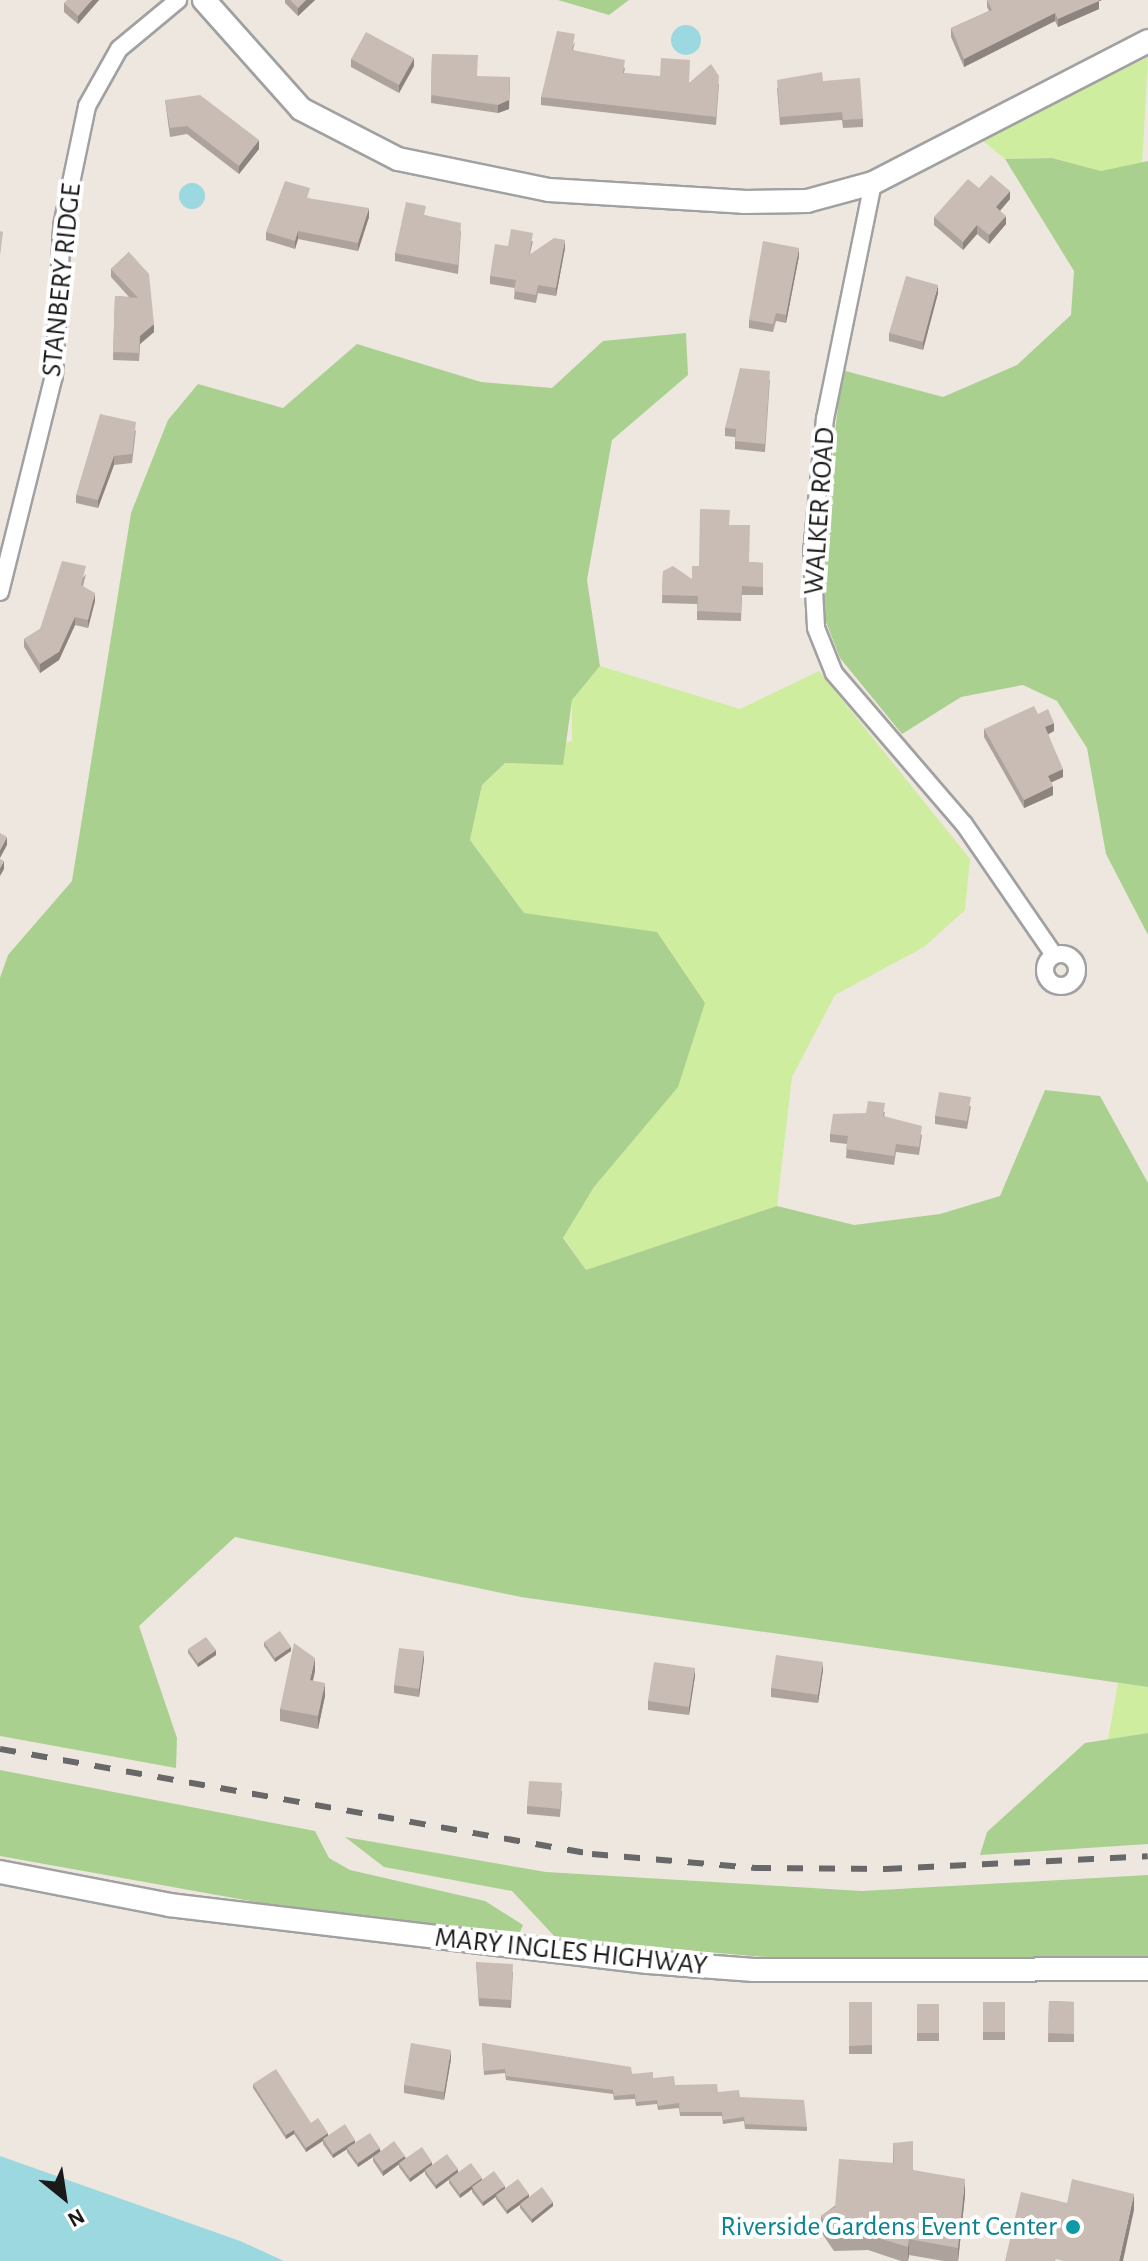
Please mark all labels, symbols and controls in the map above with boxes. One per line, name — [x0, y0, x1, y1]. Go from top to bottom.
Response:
street label: STANBERY RIDGE — [35, 182, 89, 378]
street label: WALKER ROAD — [797, 426, 843, 596]
street label: MARY INGLES HIGHWAY — [433, 1921, 709, 1983]
north arrow — [24, 2157, 104, 2237]
text: N — [64, 2204, 88, 2231]
place label: Riverside Gardens Event Center — [720, 2210, 1057, 2244]
marker: Riverside Gardens Event Center — [1064, 2218, 1082, 2236]

